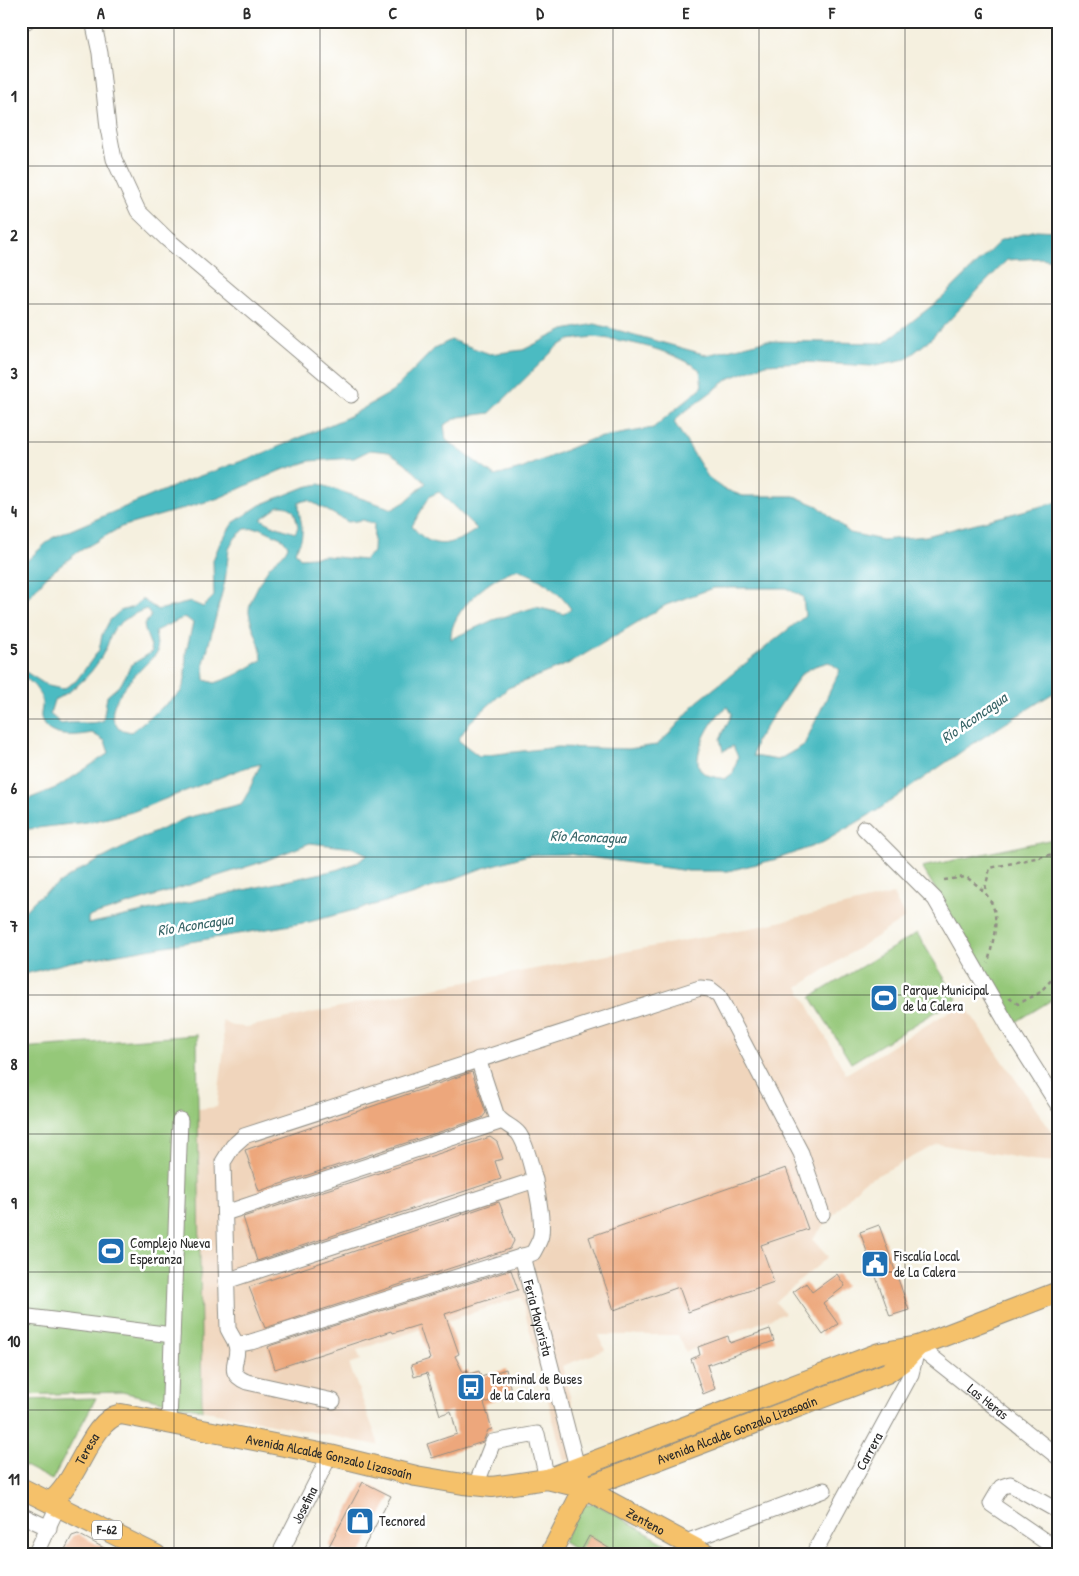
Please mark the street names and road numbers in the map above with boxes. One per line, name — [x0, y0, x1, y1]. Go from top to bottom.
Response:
street label: Feria Mayorista — [519, 1277, 558, 1358]
street label: Las Heras — [964, 1379, 1013, 1423]
street label: Avenida Alcalde Gonzalo Lizasoaín — [654, 1390, 820, 1469]
street label: Teresa — [70, 1428, 103, 1468]
street label: Carrera — [851, 1428, 887, 1473]
street label: Avenida Alcalde Gonzalo Lizasoaín — [244, 1429, 414, 1484]
street label: Josefina — [287, 1483, 322, 1527]
street label: Zenteno — [623, 1503, 669, 1539]
road number: F-62 — [92, 1520, 122, 1540]

